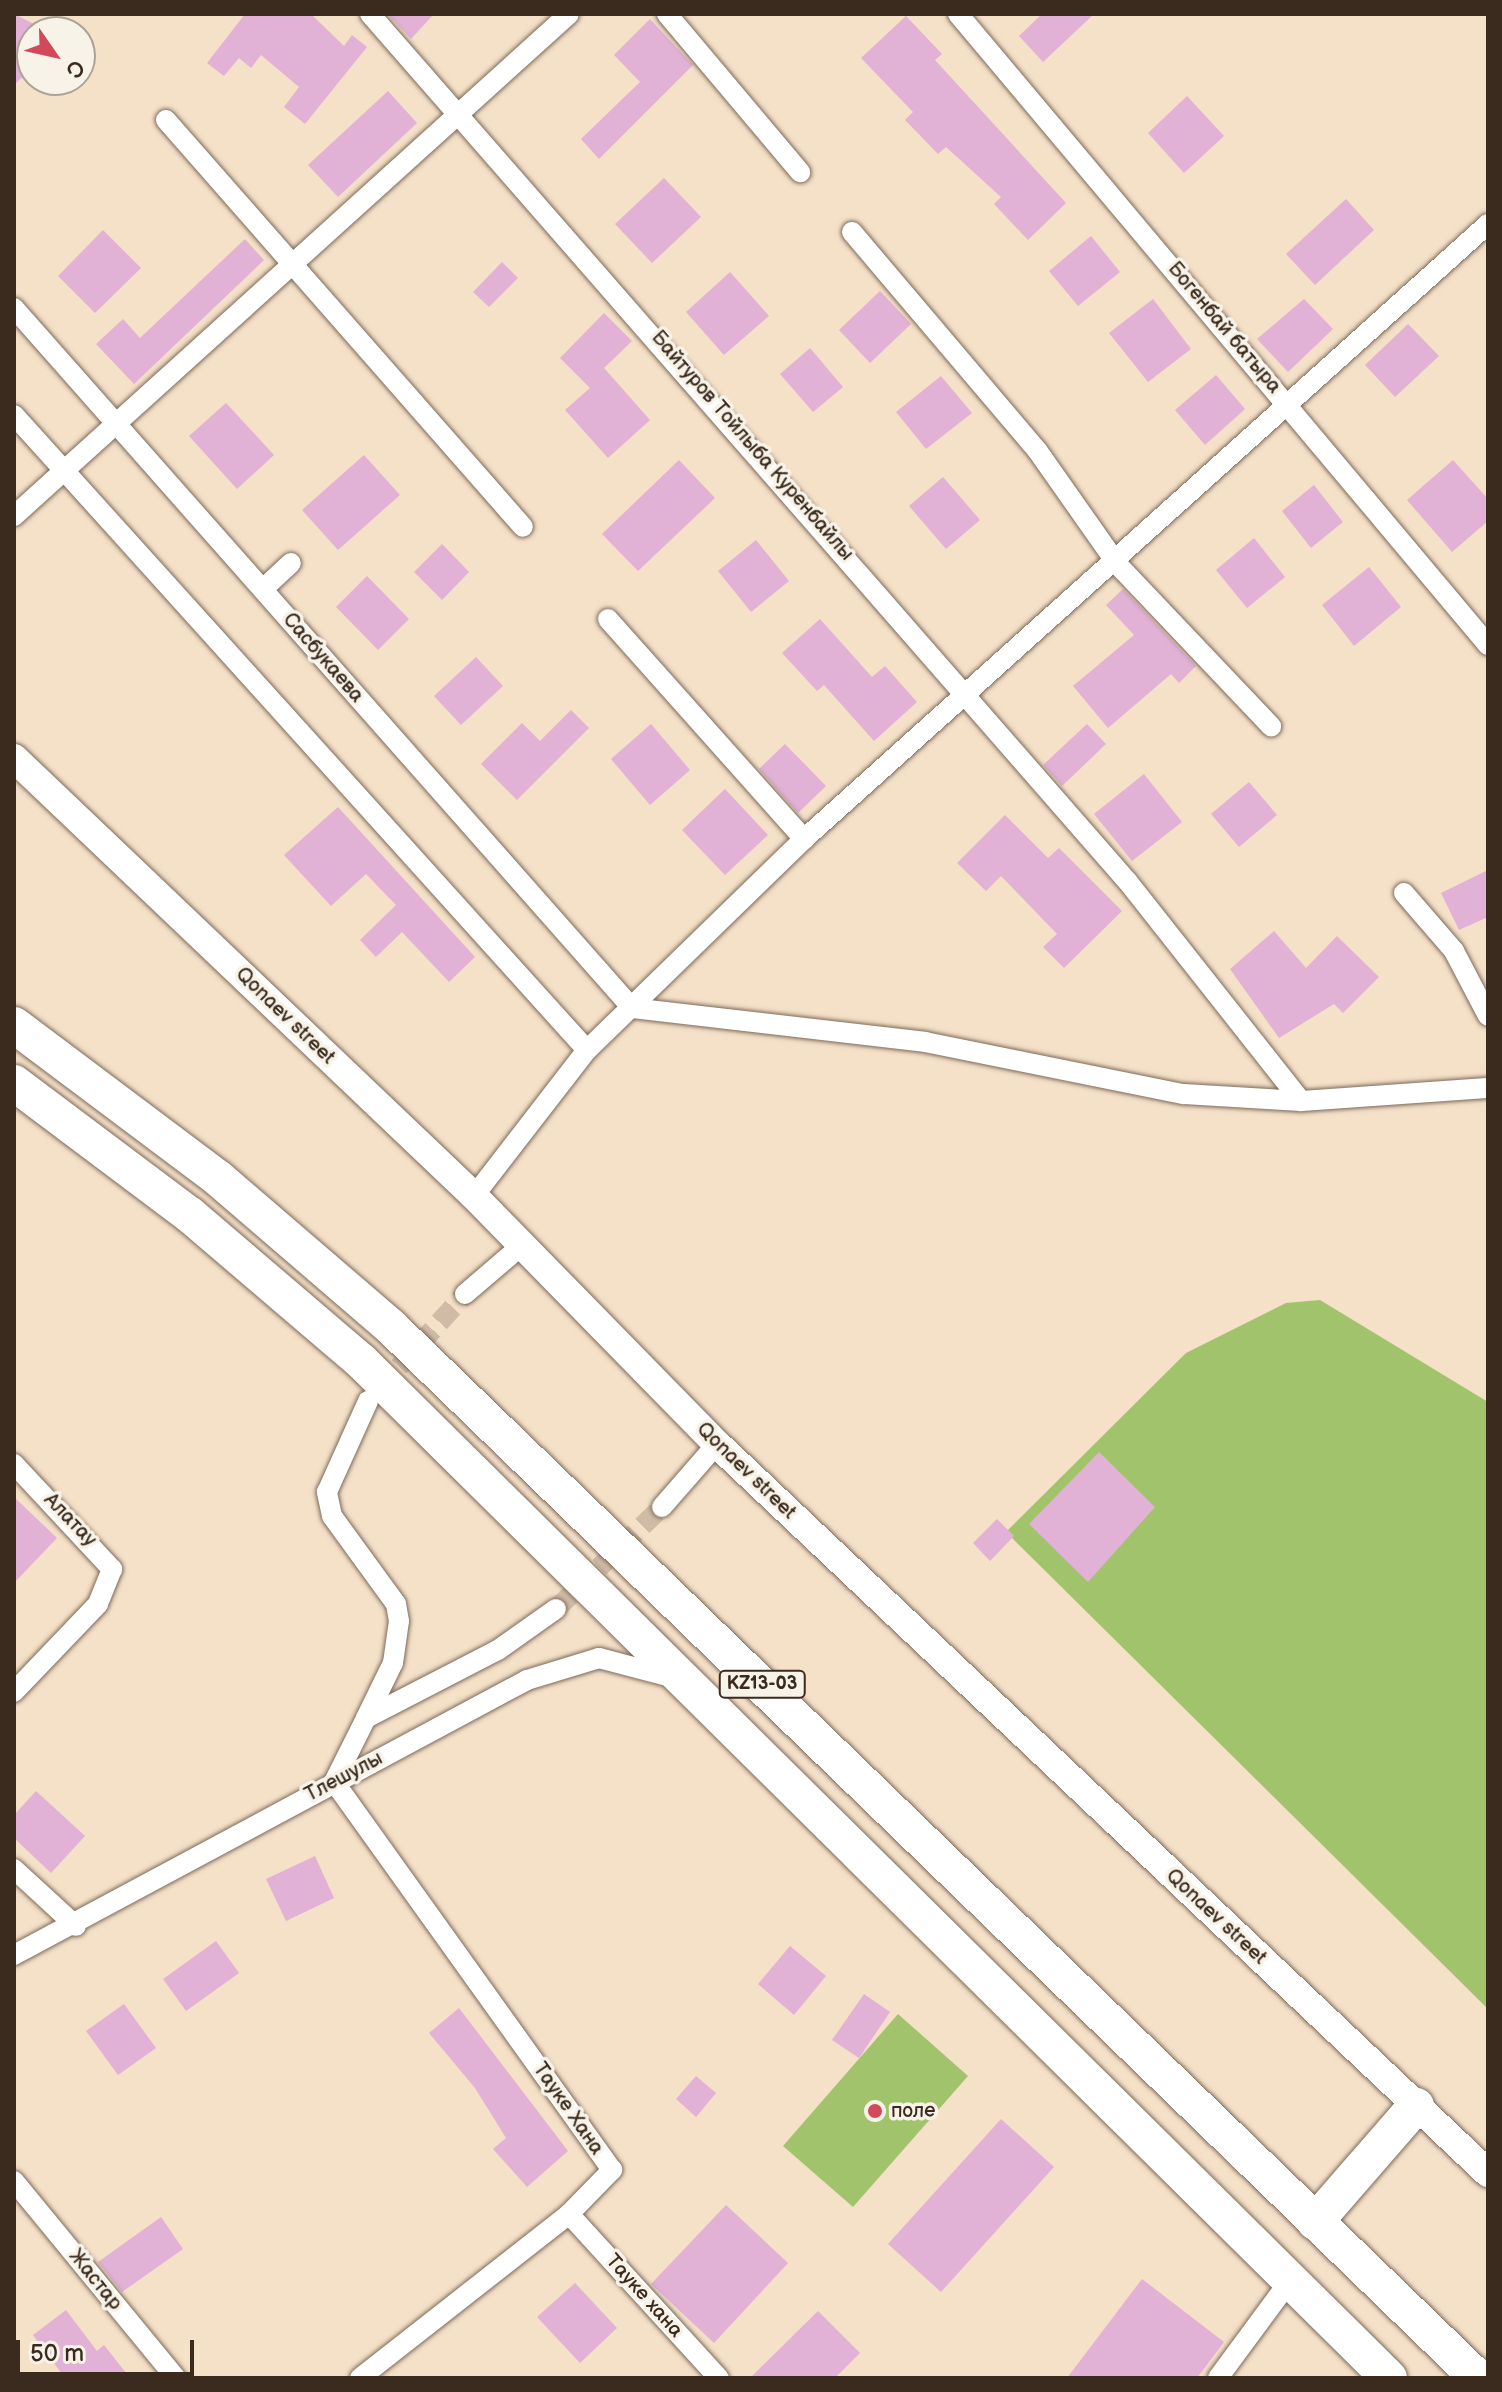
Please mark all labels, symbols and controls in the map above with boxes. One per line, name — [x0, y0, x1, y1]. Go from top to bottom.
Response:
north arrow — [16, 16, 96, 96]
text: С — [59, 55, 90, 82]
street label: Богенбай батыра — [1162, 258, 1286, 398]
street label: Байтуров Тойлыба Куренбайлы — [646, 326, 858, 566]
street label: Сасбукаева — [278, 608, 368, 708]
street label: Qonaev street — [230, 963, 340, 1069]
street label: Qonaev street — [691, 1418, 801, 1524]
street label: Алатау — [39, 1488, 101, 1552]
road number: KZ13-03 — [718, 1670, 806, 1698]
street label: Тлешулы — [301, 1747, 387, 1807]
street label: Qonaev street — [1161, 1864, 1271, 1970]
street label: Тауке Хана — [528, 2058, 608, 2160]
place label: поле — [891, 2099, 935, 2123]
marker: поле — [866, 2102, 884, 2120]
street label: Жастар — [63, 2245, 127, 2315]
street label: Тауке хана — [600, 2249, 688, 2343]
scale bar — [20, 2324, 198, 2374]
text: 50 m — [30, 2339, 84, 2368]

